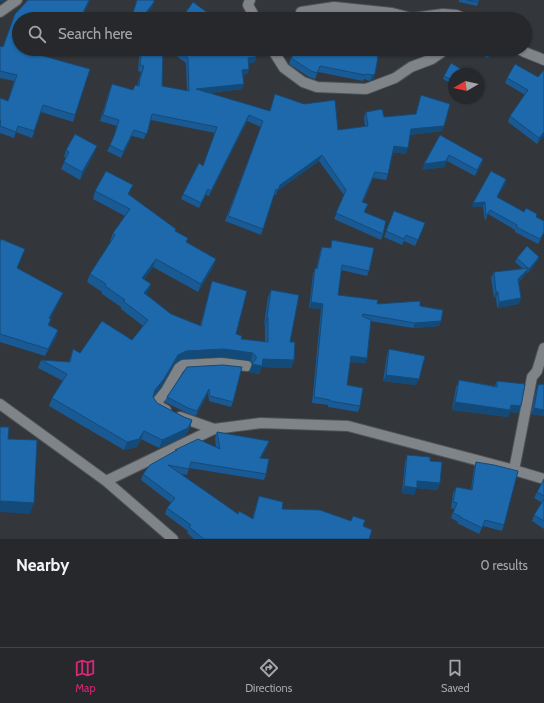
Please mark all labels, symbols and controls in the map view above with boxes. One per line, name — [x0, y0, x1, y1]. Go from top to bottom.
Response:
search box — [12, 12, 532, 56]
icon: search — [26, 23, 48, 45]
text: Search here — [58, 25, 133, 43]
north arrow — [448, 68, 484, 104]
text: Nearby — [16, 555, 69, 575]
text: 0 results — [480, 557, 528, 573]
tab: Map — [74, 657, 96, 695]
tab: Directions — [245, 657, 292, 695]
tab: Saved — [441, 657, 470, 695]

